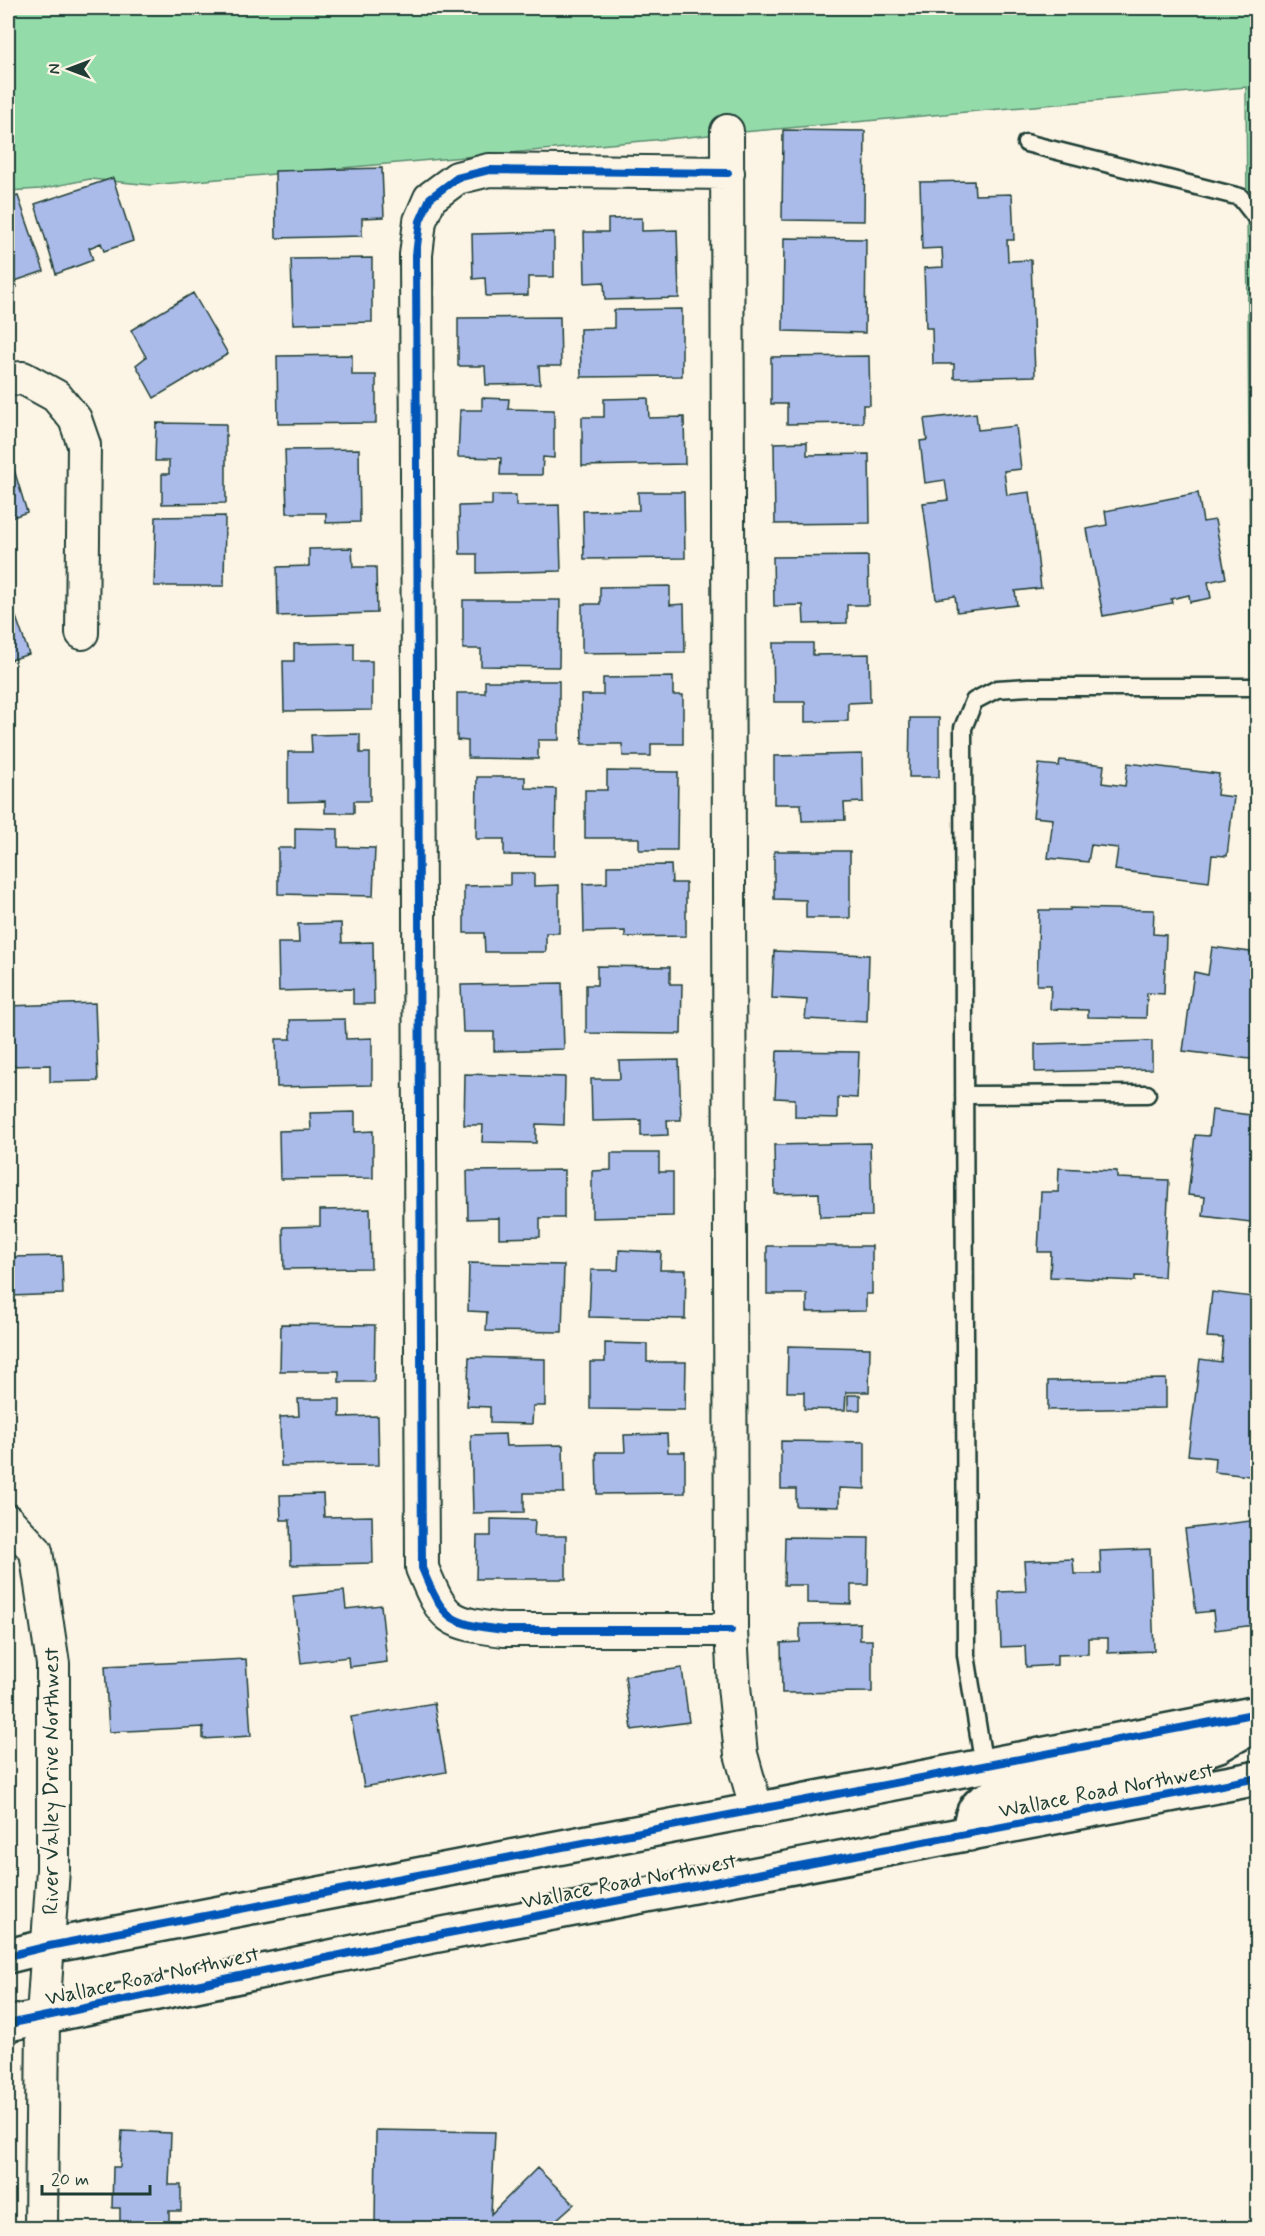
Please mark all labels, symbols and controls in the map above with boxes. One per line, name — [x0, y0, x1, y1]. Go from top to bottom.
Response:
north arrow — [39, 39, 99, 99]
text: N — [45, 64, 66, 74]
street label: River Valley Drive Northwest — [38, 1647, 66, 1915]
street label: Wallace Road Northwest — [997, 1756, 1216, 1826]
street label: Wallace Road Northwest — [520, 1847, 739, 1917]
street label: Wallace Road Northwest — [43, 1941, 262, 2013]
scale bar — [42, 2158, 150, 2196]
text: 20 m — [51, 2168, 89, 2192]

